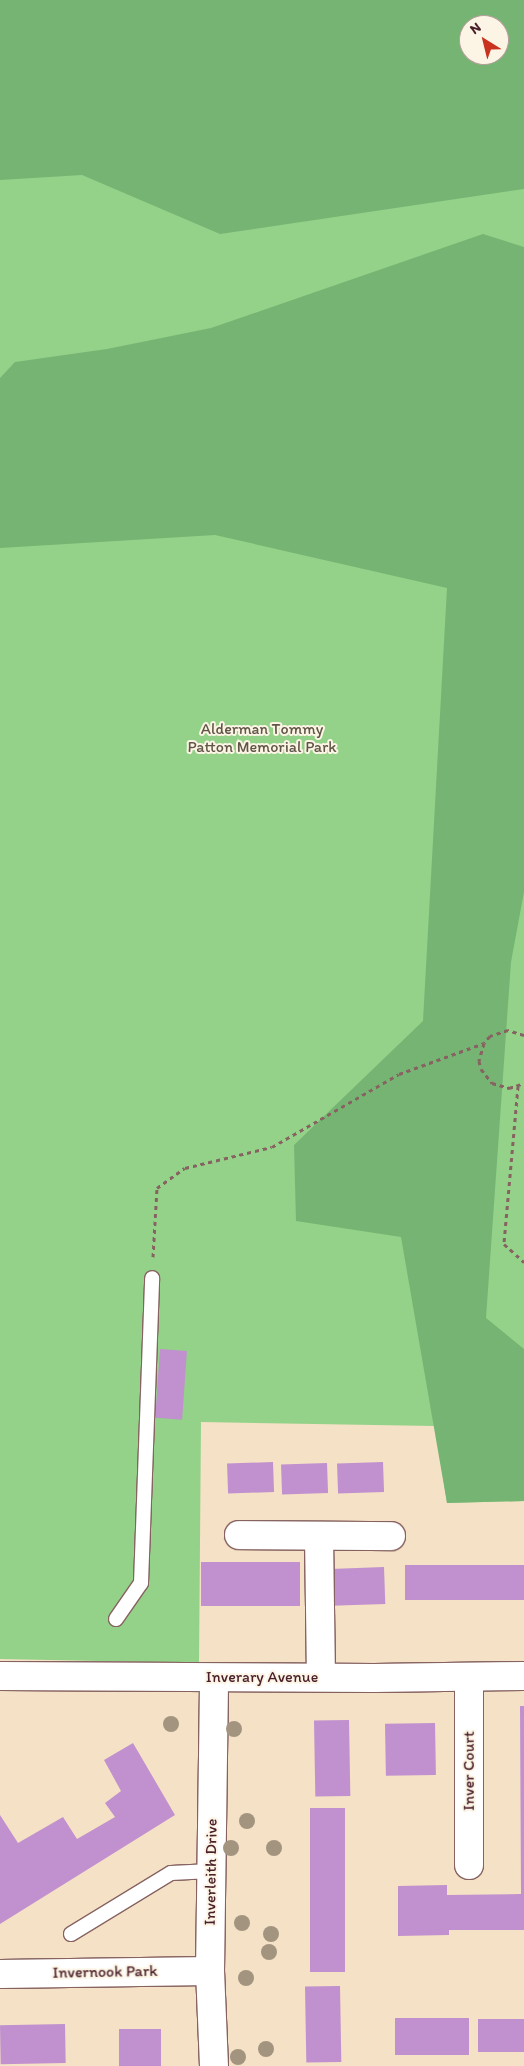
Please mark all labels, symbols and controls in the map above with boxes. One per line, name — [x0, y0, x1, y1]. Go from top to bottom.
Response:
north arrow — [459, 15, 509, 65]
text: N — [467, 19, 484, 38]
park label: Alderman Tommy Patton Memorial Park — [188, 719, 336, 757]
street label: Inverary Avenue — [206, 1667, 318, 1687]
street label: Inver Court — [459, 1731, 479, 1811]
street label: Inverleith Drive — [200, 1818, 222, 1926]
street label: Invernook Park — [52, 1961, 158, 1983]

